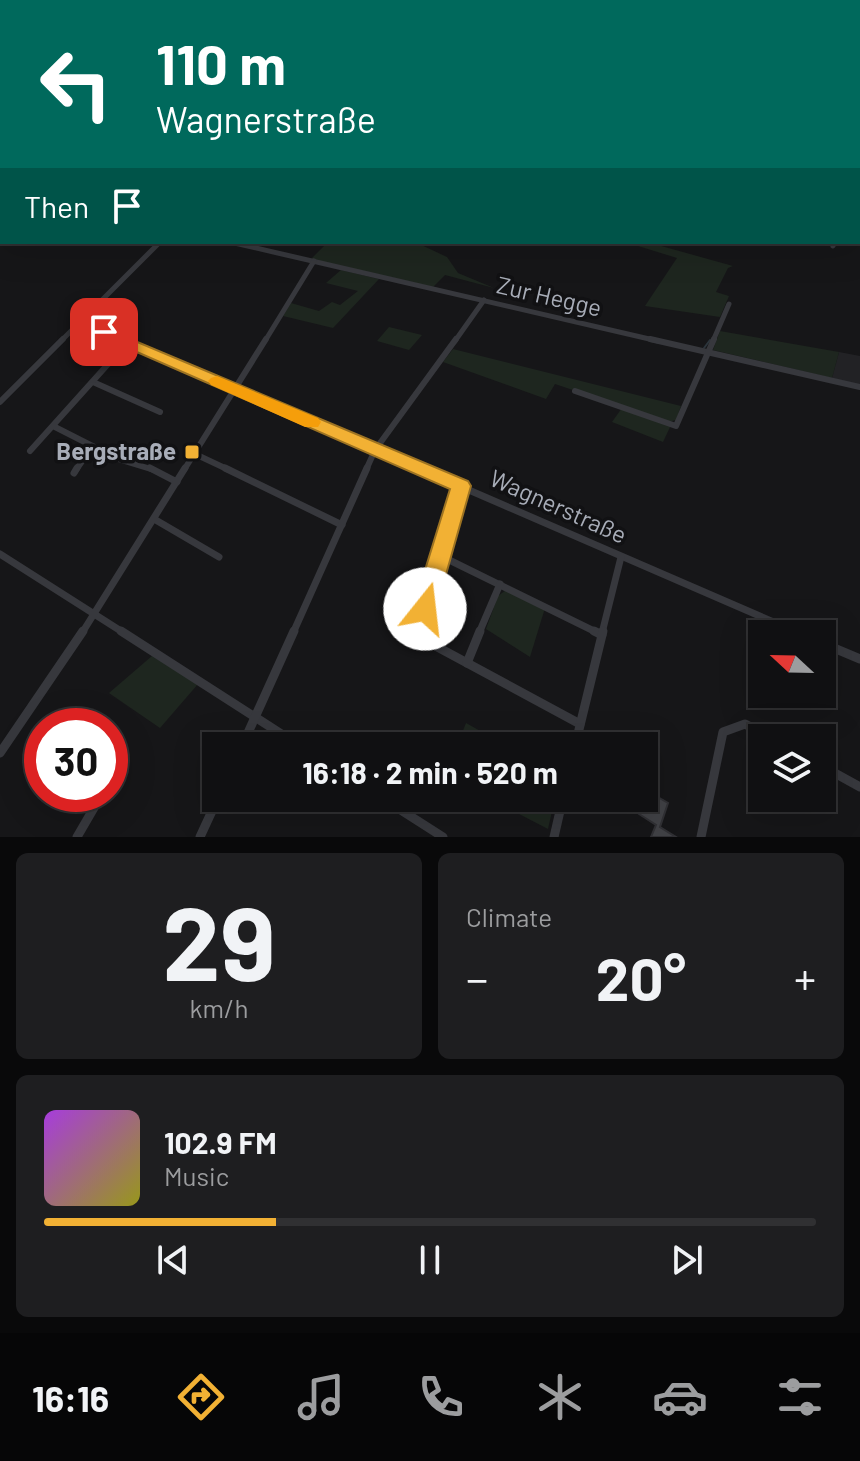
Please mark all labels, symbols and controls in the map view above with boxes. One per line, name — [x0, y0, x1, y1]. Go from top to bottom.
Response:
text: 110 m — [156, 29, 286, 96]
icon: left — [24, 32, 128, 136]
text: Wagnerstraße — [156, 97, 376, 140]
icon: arrive — [105, 184, 149, 228]
text: Then — [24, 188, 89, 224]
street label: Zur Hegge — [494, 269, 605, 322]
pin — [70, 298, 138, 366]
icon: arrive — [82, 310, 126, 354]
place label: Bergstraße — [56, 436, 176, 465]
marker: Bergstraße — [183, 443, 201, 461]
street label: Wagnerstraße — [486, 463, 631, 549]
position arrow — [383, 567, 467, 651]
north arrow — [748, 620, 836, 708]
map controls — [748, 620, 836, 812]
speed limit sign: 30 — [24, 708, 128, 812]
button: layers — [748, 724, 836, 812]
text: 16:18 · 2 min · 520 m — [302, 754, 558, 790]
text: 29 — [162, 877, 276, 1002]
text: Climate — [466, 901, 552, 932]
text: 20° — [596, 941, 686, 1013]
text: − — [466, 951, 488, 1004]
text: + — [794, 951, 816, 1004]
text: km/h — [190, 992, 248, 1023]
text: 102.9 FM — [164, 1124, 277, 1160]
text: Music — [164, 1160, 229, 1191]
icon: previous — [151, 1238, 195, 1282]
icon: pause — [408, 1238, 452, 1282]
icon: next — [665, 1238, 709, 1282]
icon: directions — [173, 1369, 229, 1425]
icon: music — [293, 1369, 349, 1425]
icon: phone — [413, 1369, 469, 1425]
icon: climate — [532, 1369, 588, 1425]
icon: car — [652, 1369, 708, 1425]
icon: filters — [772, 1369, 828, 1425]
text: 16:16 — [32, 1376, 109, 1419]

